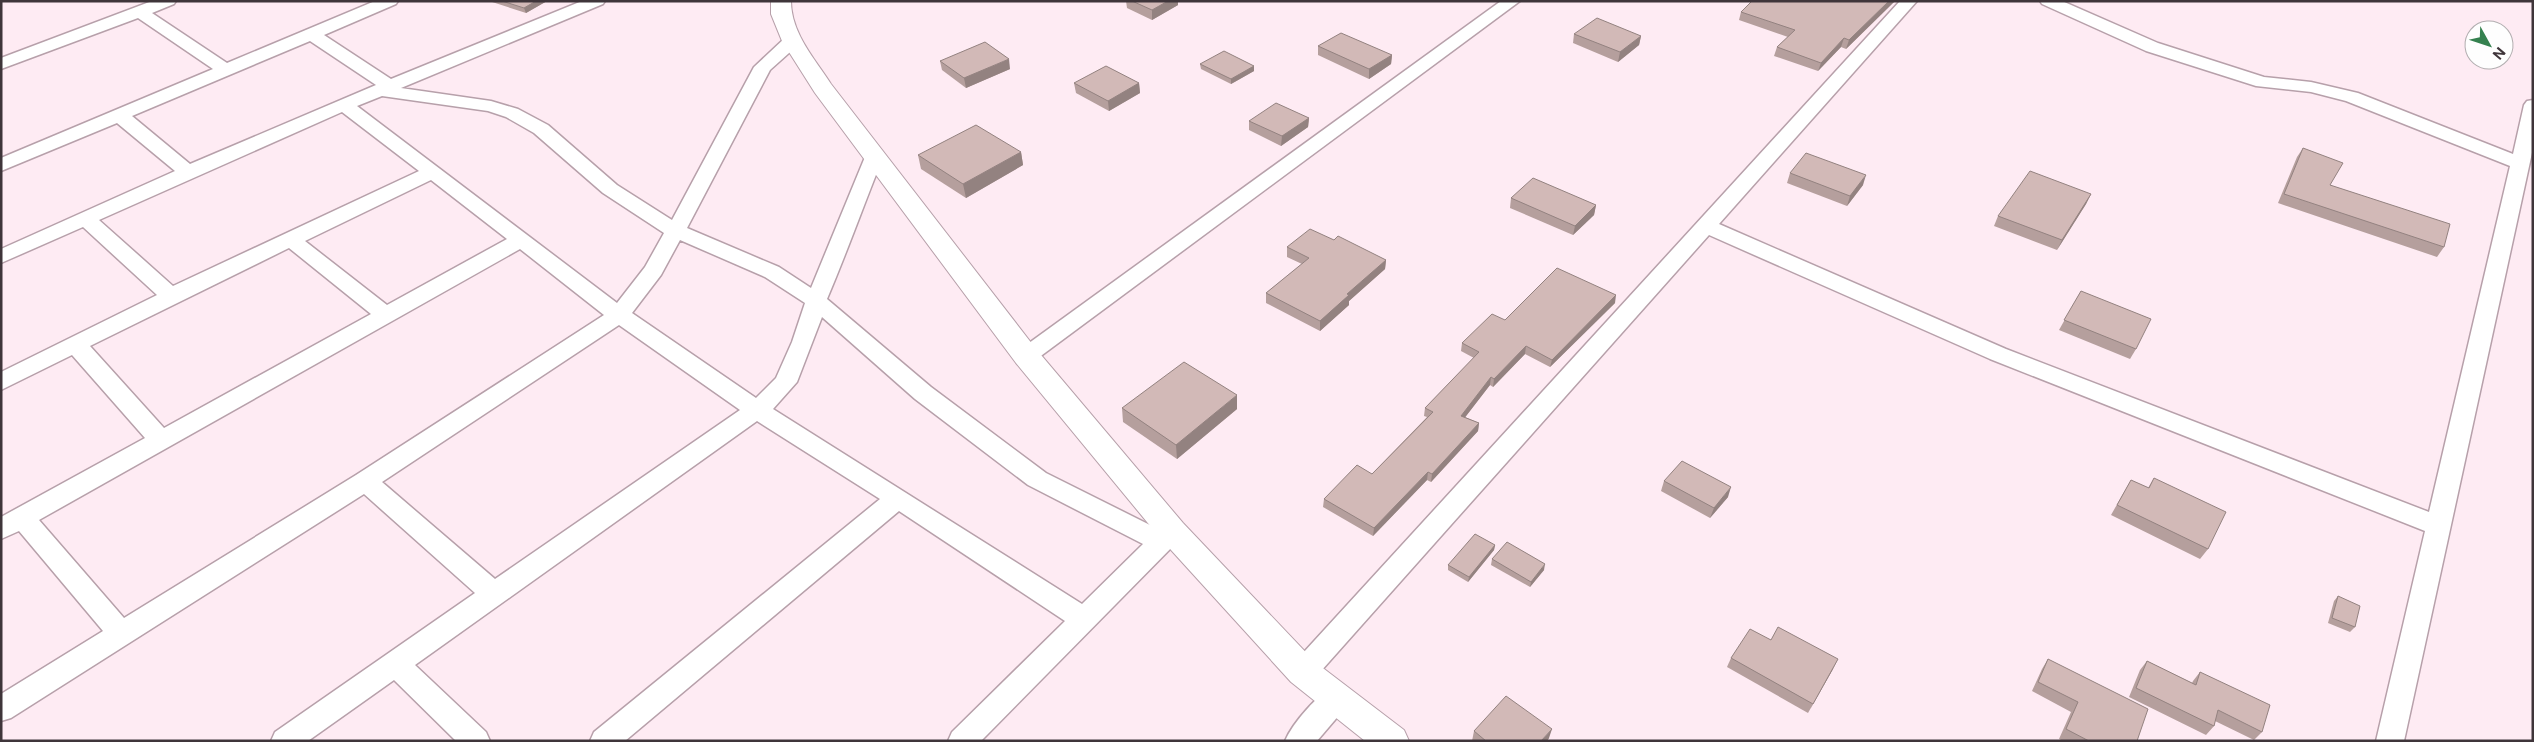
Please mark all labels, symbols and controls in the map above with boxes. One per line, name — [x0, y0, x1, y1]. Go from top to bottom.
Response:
north arrow — [2464, 20, 2514, 70]
text: N — [2489, 44, 2509, 63]

